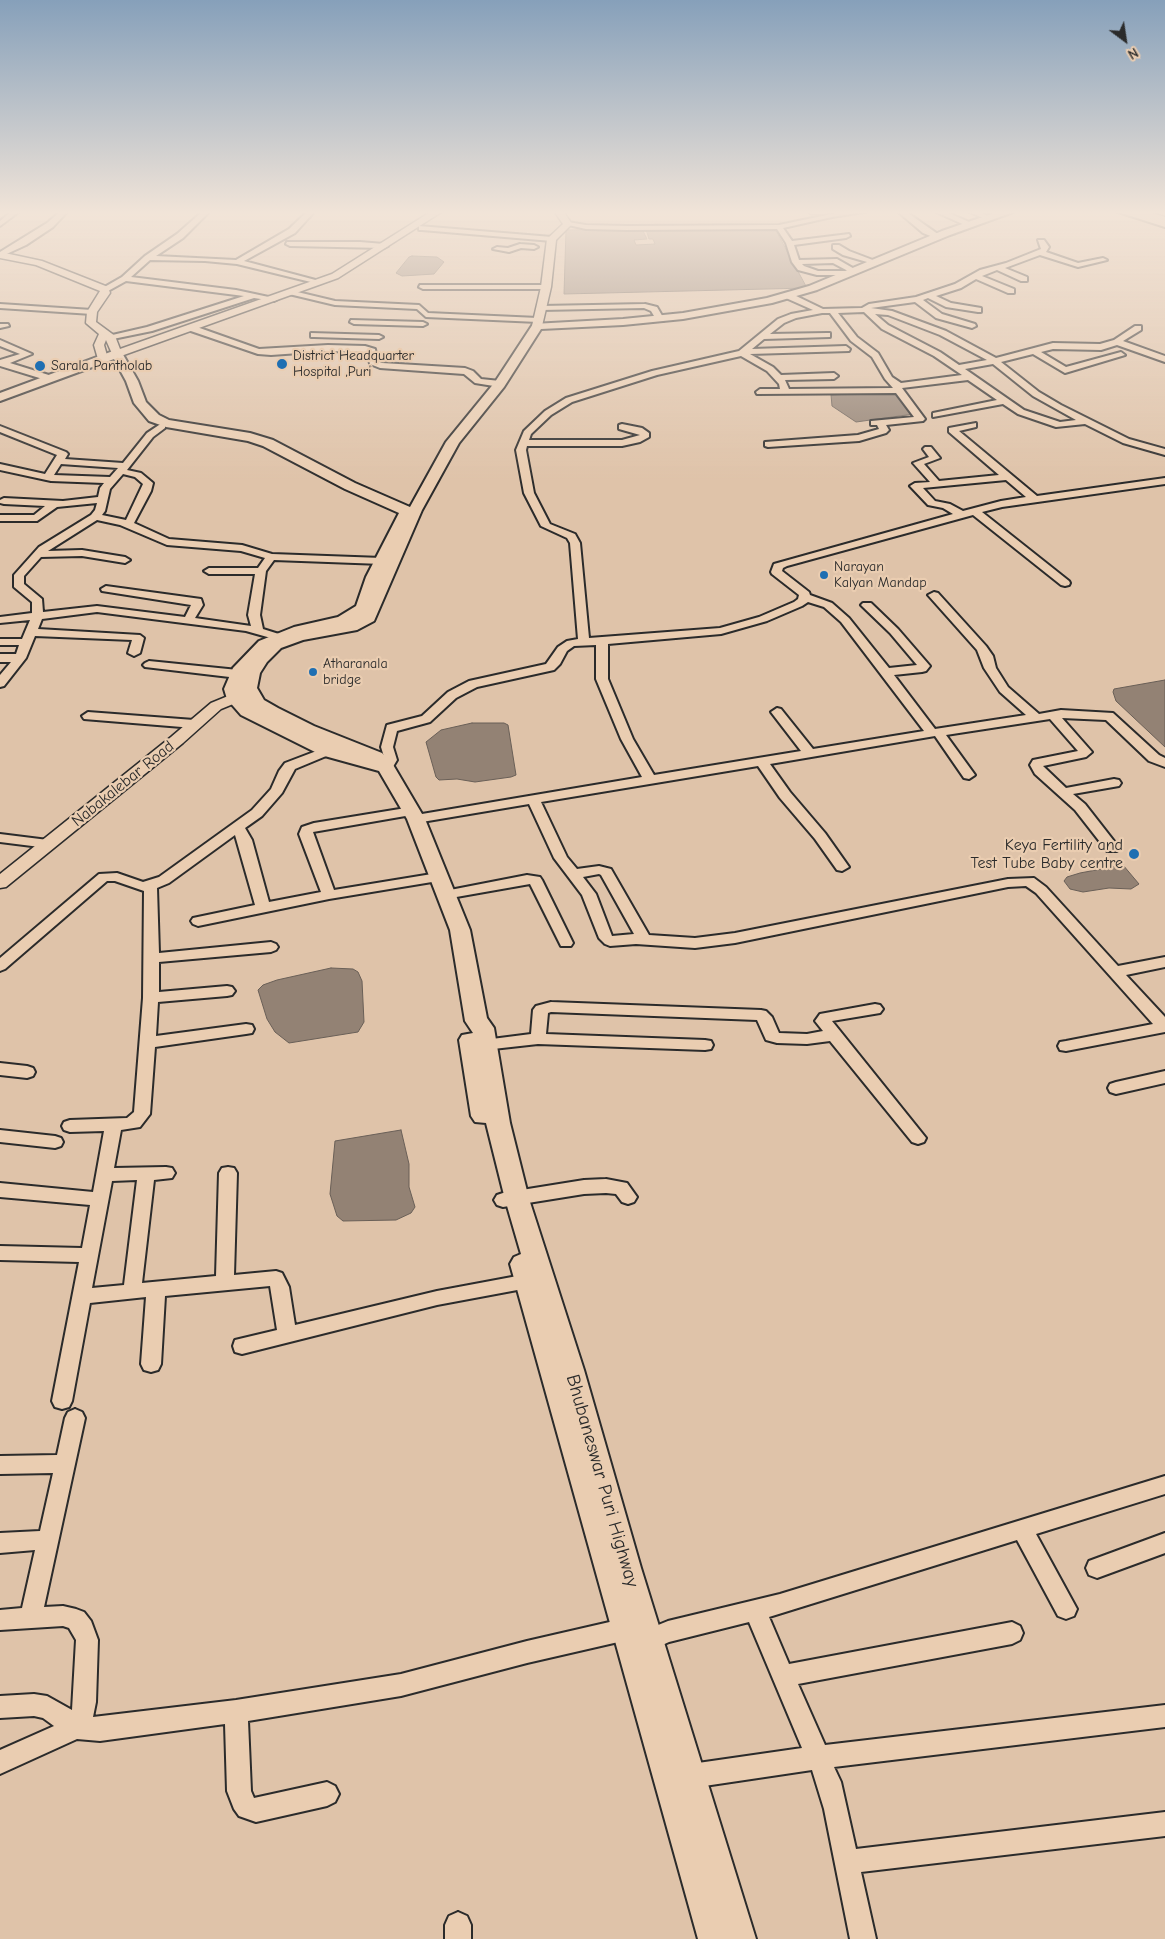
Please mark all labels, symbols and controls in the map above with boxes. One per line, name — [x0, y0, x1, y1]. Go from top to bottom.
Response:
north arrow — [1100, 15, 1150, 65]
text: N — [1125, 44, 1141, 63]
place label: District Headquarter Hospital ,Puri — [293, 348, 414, 381]
marker: District Headquarter Hospital ,Puri — [275, 357, 289, 371]
place label: Sarala Pantholab — [51, 358, 152, 374]
marker: Sarala Pantholab — [33, 359, 47, 373]
place label: Narayan Kalyan Mandap — [834, 559, 927, 592]
marker: Narayan Kalyan Mandap — [818, 569, 830, 581]
place label: Atharanala bridge — [323, 656, 388, 689]
marker: Atharanala bridge — [307, 666, 319, 678]
street label: Nabakalebar Road — [68, 737, 178, 831]
place label: Keya Fertility and Test Tube Baby centre — [971, 835, 1123, 873]
marker: Keya Fertility and Test Tube Baby centre — [1127, 847, 1141, 861]
street label: Bhubaneswar Puri Highway — [561, 1372, 643, 1590]

